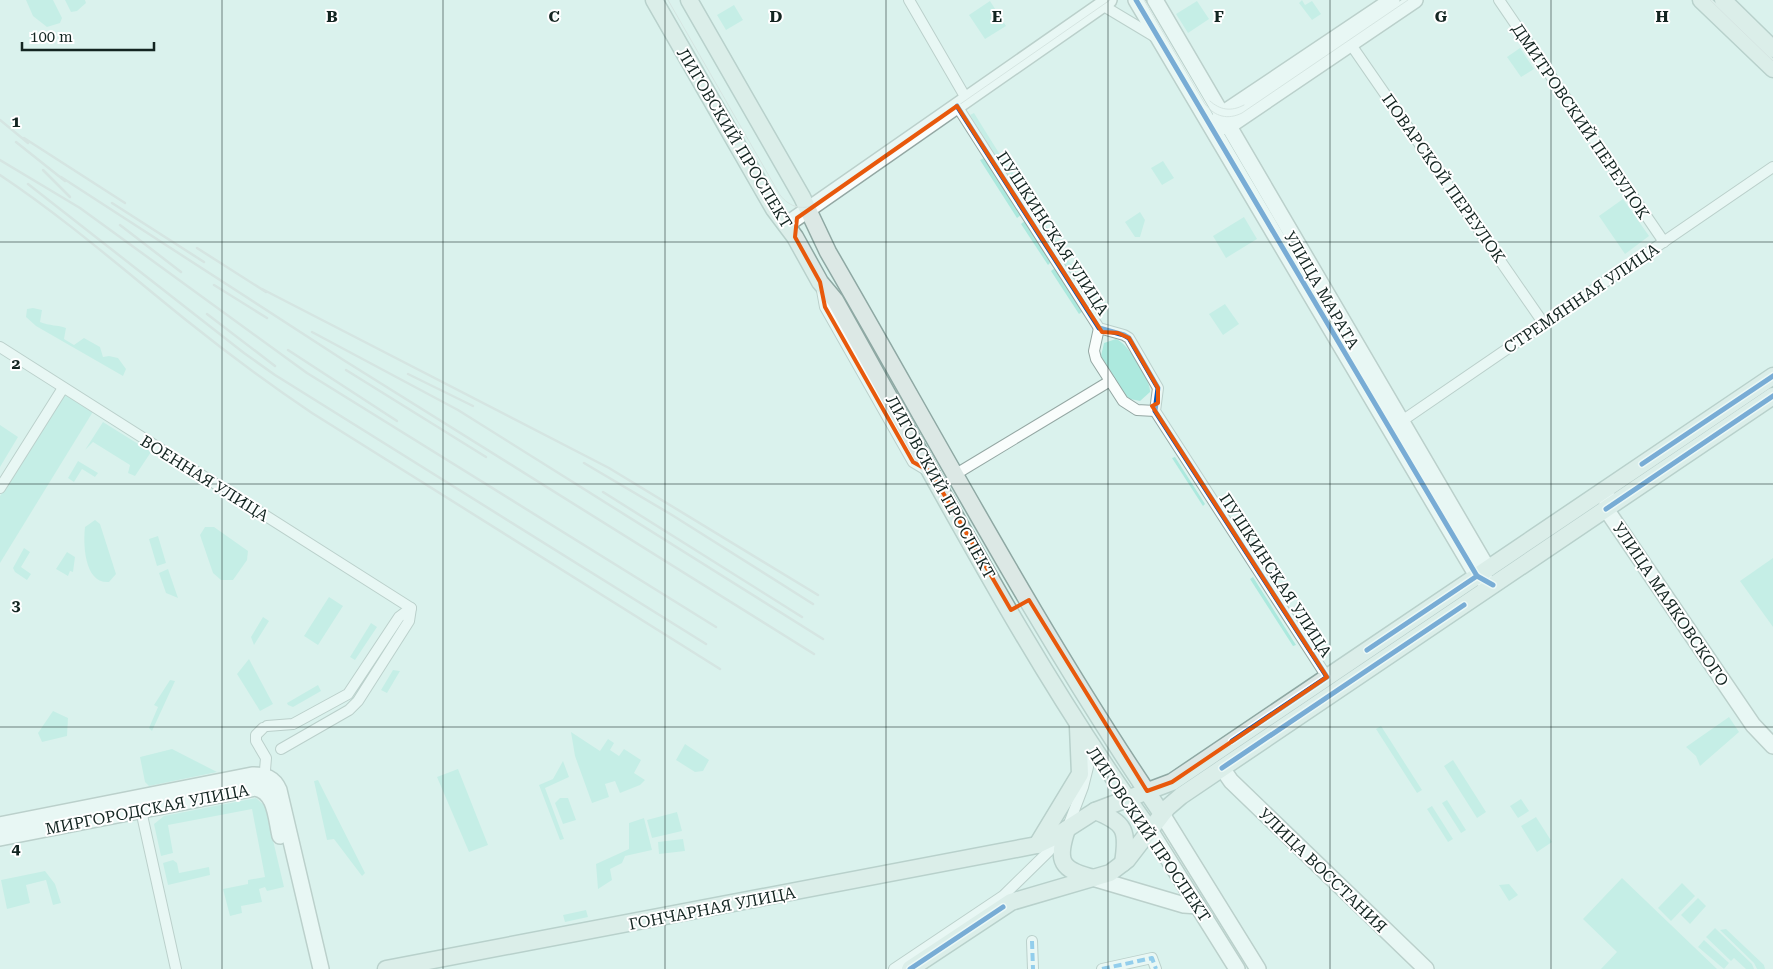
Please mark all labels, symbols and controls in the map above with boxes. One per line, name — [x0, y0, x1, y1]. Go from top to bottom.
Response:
text: B — [326, 7, 338, 26]
text: C — [548, 7, 560, 26]
text: D — [770, 7, 783, 26]
text: E — [992, 7, 1002, 26]
text: F — [1214, 7, 1224, 26]
text: G — [1435, 7, 1448, 26]
text: H — [1655, 7, 1669, 26]
scale bar — [22, 20, 155, 52]
street label: ДМИТРОВСКИЙ ПЕРЕУЛОК — [1508, 20, 1653, 223]
text: 100 m — [30, 28, 73, 46]
street label: ЛИГОВСКИЙ ПРОСПЕКТ — [673, 45, 796, 232]
street label: ПОВАРСКОЙ ПЕРЕУЛОК — [1378, 90, 1509, 267]
text: 1 — [12, 112, 21, 131]
street label: ПУШКИНСКАЯ УЛИЦА — [992, 148, 1113, 319]
street label: УЛИЦА МАРАТА — [1280, 228, 1363, 353]
street label: СТРЕМЯННАЯ УЛИЦА — [1500, 239, 1663, 357]
text: 2 — [12, 354, 21, 373]
street label: ЛИГОВСКИЙ ПРОСПЕКТ — [882, 392, 999, 583]
street label: ВОЕННАЯ УЛИЦА — [137, 431, 273, 526]
street label: ПУШКИНСКАЯ УЛИЦА — [1215, 490, 1336, 661]
street label: УЛИЦА МАЯКОВСКОГО — [1609, 519, 1733, 690]
text: 3 — [12, 596, 21, 615]
street label: ЛИГОВСКИЙ ПРОСПЕКТ — [1083, 743, 1214, 926]
street label: МИРГОРОДСКАЯ УЛИЦА — [44, 780, 251, 839]
street label: УЛИЦА ВОССТАНИЯ — [1255, 804, 1391, 936]
text: 4 — [12, 839, 21, 858]
street label: ГОНЧАРНАЯ УЛИЦА — [627, 883, 798, 934]

